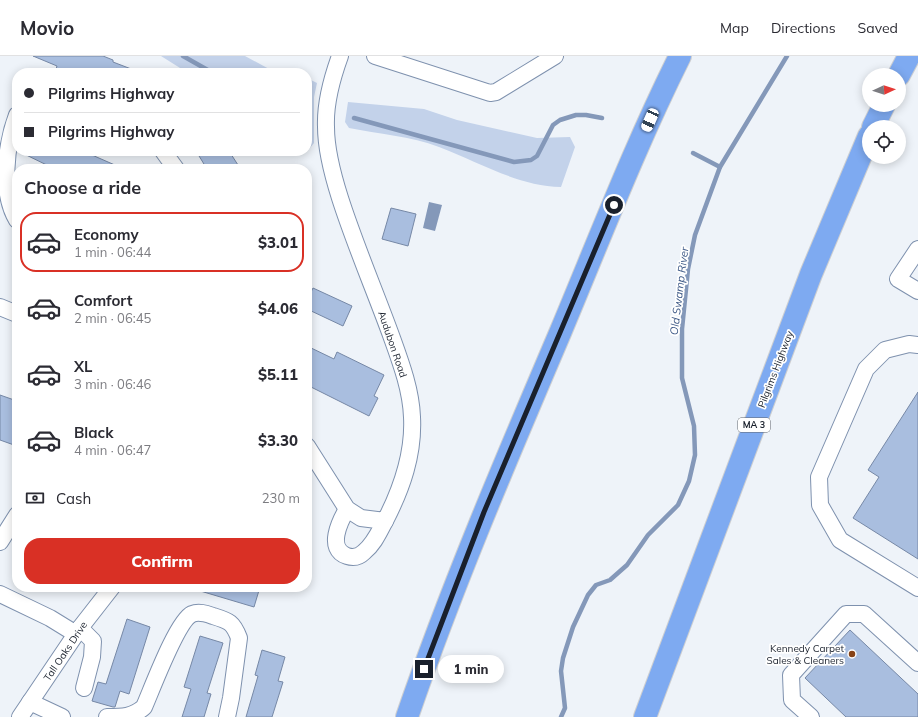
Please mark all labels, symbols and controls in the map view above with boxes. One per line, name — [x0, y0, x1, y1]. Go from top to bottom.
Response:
text: Movio — [20, 16, 74, 40]
text: Map — [720, 19, 749, 37]
text: Directions — [771, 19, 836, 37]
text: Saved — [858, 19, 898, 37]
north arrow — [862, 68, 906, 112]
map controls — [862, 68, 906, 164]
text: Pilgrims Highway — [48, 84, 174, 103]
car — [640, 107, 660, 133]
button: locate — [862, 120, 906, 164]
text: Pilgrims Highway — [48, 122, 174, 141]
text: Choose a ride — [24, 176, 141, 199]
route start — [605, 196, 623, 214]
icon: car — [26, 224, 62, 260]
text: Economy — [74, 225, 139, 244]
text: $3.01 — [258, 233, 298, 252]
text: 1 min · 06:44 — [74, 244, 151, 260]
water label: Old Swamp River — [667, 245, 691, 336]
icon: car — [26, 290, 62, 326]
text: Comfort — [74, 291, 132, 310]
text: $4.06 — [258, 299, 298, 318]
street label: Audubon Road — [375, 309, 410, 379]
text: 2 min · 06:45 — [74, 310, 151, 326]
street label: Pilgrims Highway — [755, 328, 796, 410]
icon: car — [26, 356, 62, 392]
text: XL — [74, 357, 92, 376]
text: $5.11 — [258, 365, 298, 384]
text: 3 min · 06:46 — [74, 376, 151, 392]
road number: MA 3 — [738, 418, 770, 432]
icon: car — [26, 422, 62, 458]
text: Black — [74, 423, 113, 442]
text: $3.30 — [258, 431, 298, 450]
text: 4 min · 06:47 — [74, 442, 151, 458]
icon: cash — [24, 487, 46, 509]
text: Cash — [56, 489, 91, 508]
text: 230 m — [262, 490, 300, 506]
button: Confirm — [24, 538, 300, 584]
street label: Tall Oaks Drive — [41, 619, 90, 684]
place label: Kennedy Carpet Sales & Cleaners — [767, 642, 844, 667]
marker: Kennedy Carpet Sales & Cleaners — [847, 649, 857, 659]
callout: 1 min — [438, 655, 504, 683]
route end — [415, 660, 433, 678]
text: 1 min — [454, 661, 488, 677]

